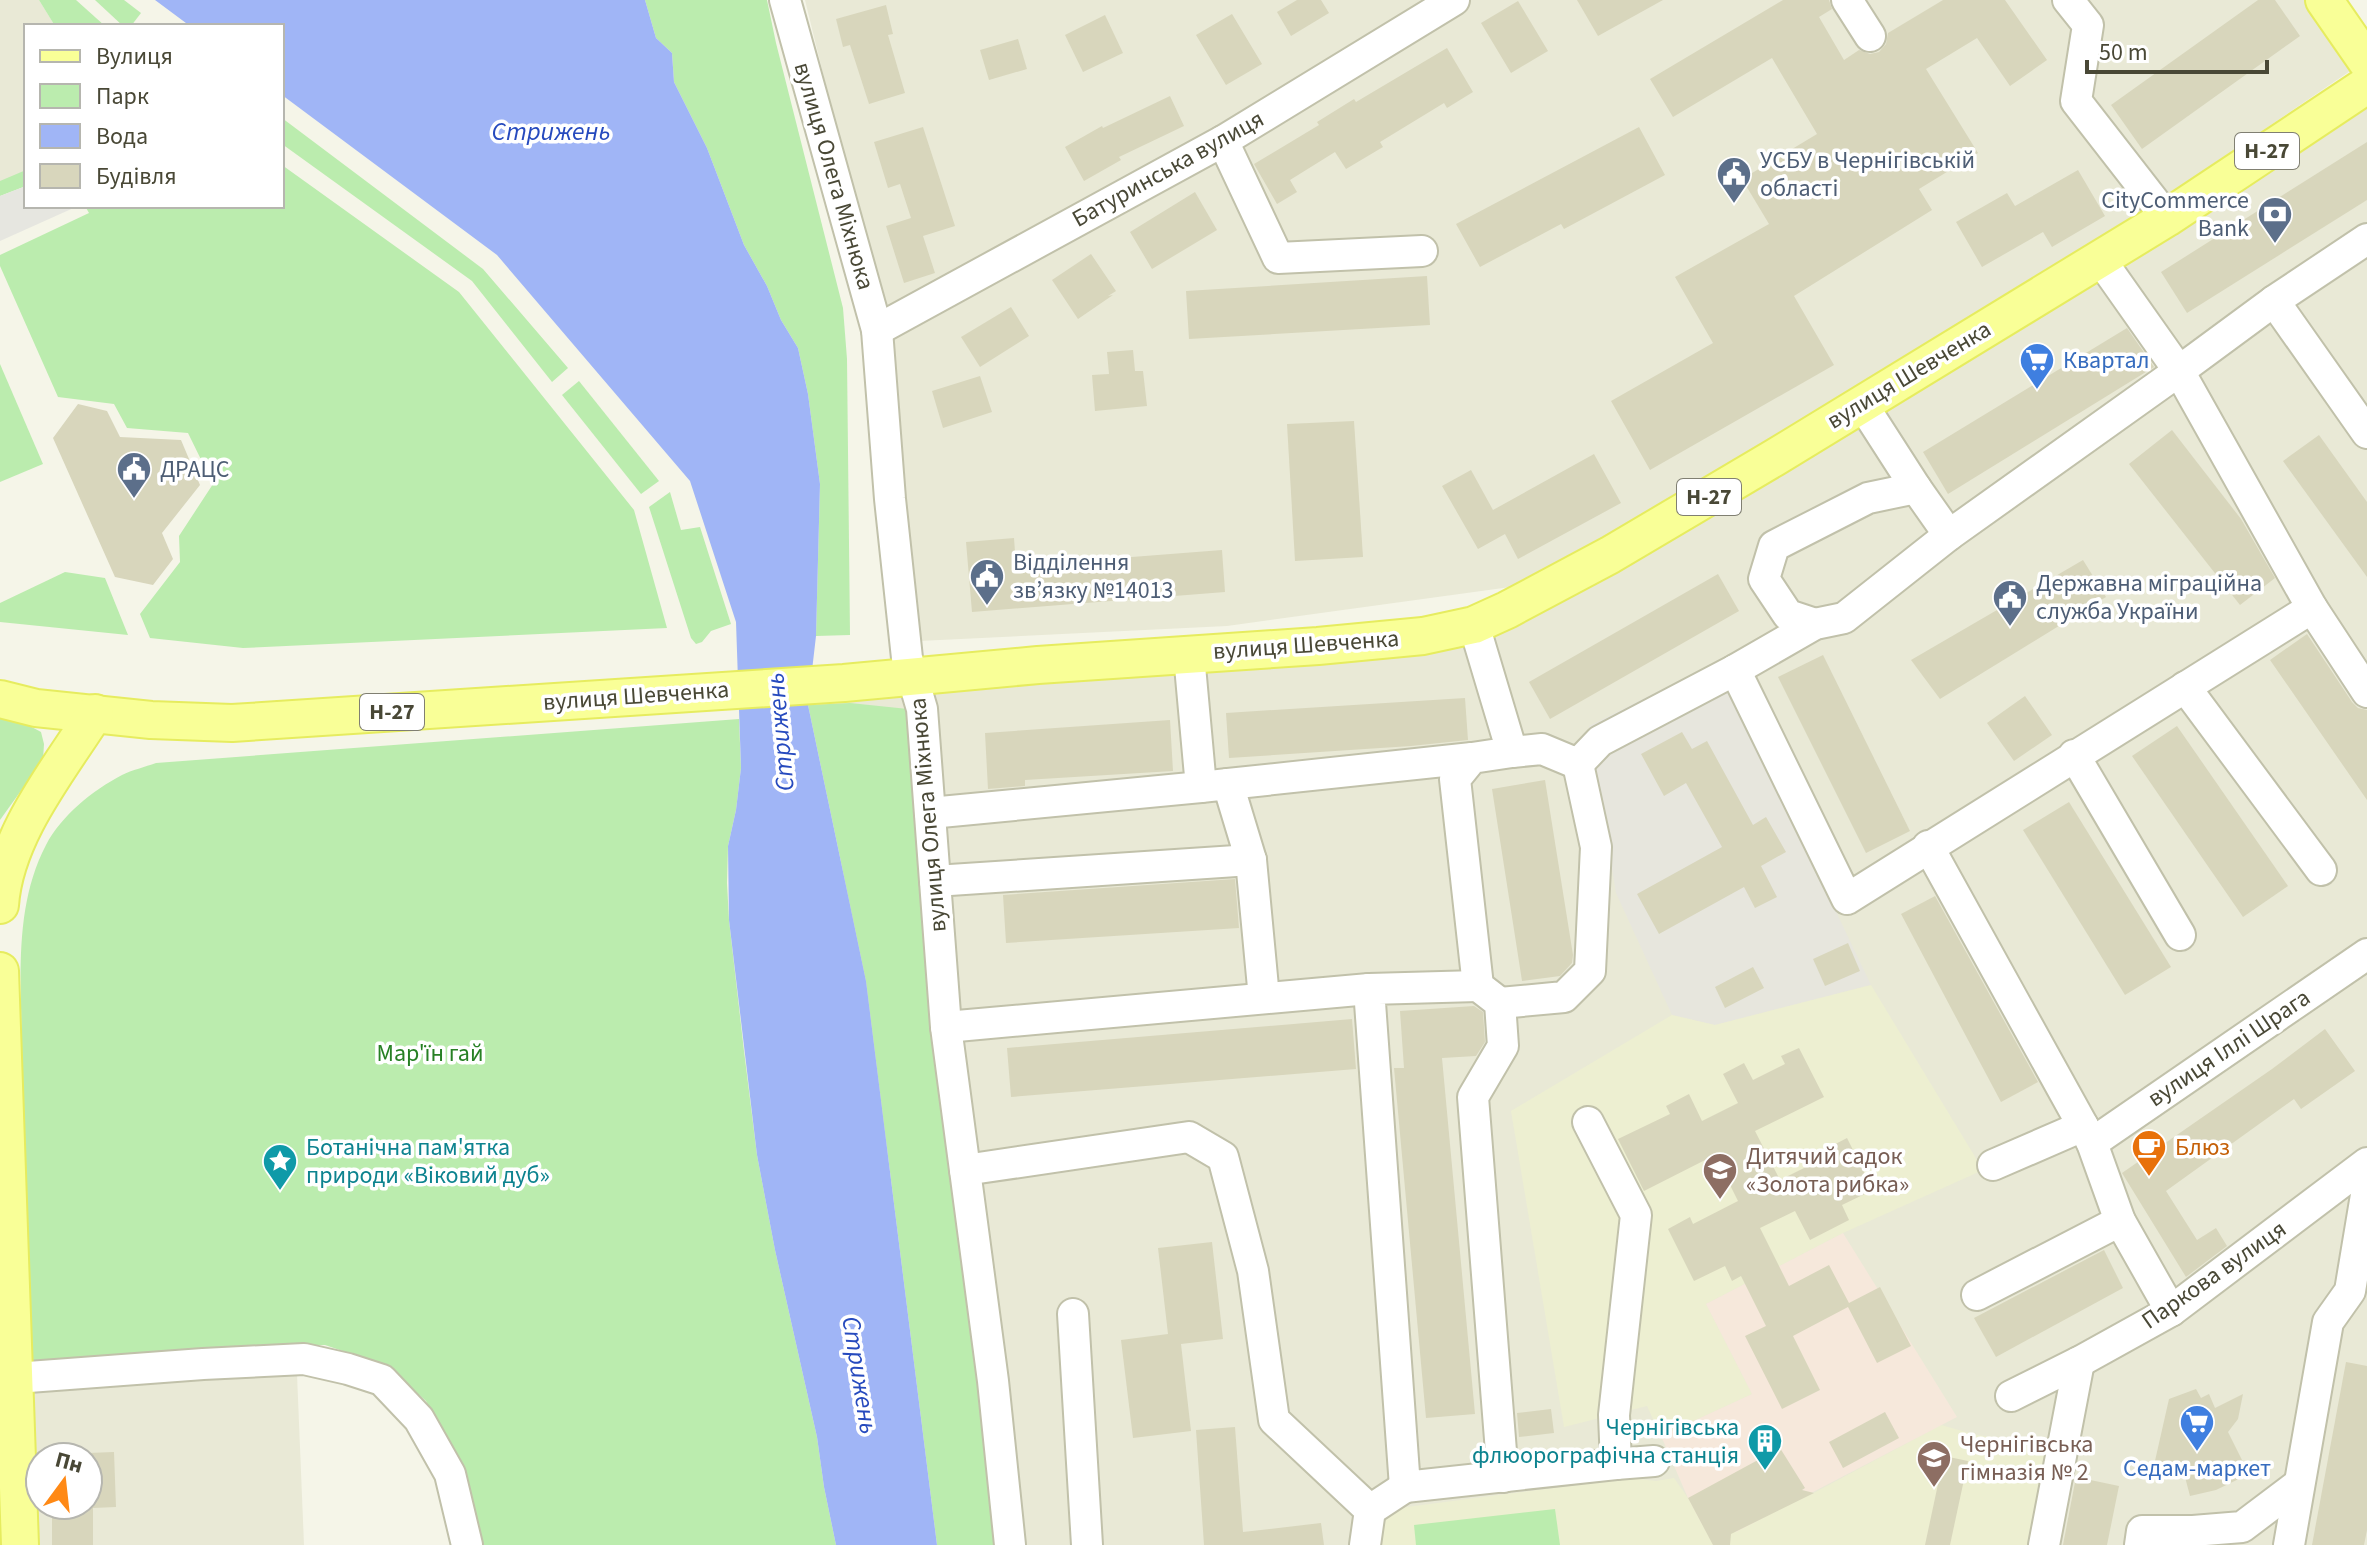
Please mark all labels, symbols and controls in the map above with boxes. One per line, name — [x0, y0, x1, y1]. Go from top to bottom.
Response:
legend — [24, 24, 284, 208]
scale bar — [2087, 24, 2267, 74]
text: 50 m — [2099, 35, 2148, 70]
text: Вулиця — [96, 39, 173, 74]
street label: вулиця Олега Міхнюка — [785, 58, 883, 294]
text: Парк — [96, 79, 149, 114]
street label: Батуринська вулиця — [1066, 102, 1270, 236]
water label: Стрижень — [492, 113, 610, 150]
text: Вода — [96, 119, 148, 154]
road number: Н-27 — [2235, 133, 2299, 169]
place label: УСБУ в Чернігівській області — [1760, 143, 1975, 206]
public building icon: УСБУ в Чернігівській області — [1715, 155, 1753, 205]
text: Будівля — [96, 159, 177, 194]
place label: CityCommerce Bank — [2101, 183, 2249, 246]
bank icon: CityCommerce Bank — [2256, 195, 2294, 245]
street label: вулиця Шевченка — [1820, 312, 1998, 438]
supermarket icon: Квартал — [2018, 341, 2056, 391]
place label: Квартал — [2063, 343, 2149, 378]
public building icon: ДРАЦС — [115, 450, 153, 500]
place label: ДРАЦС — [160, 452, 229, 487]
road number: Н-27 — [1677, 479, 1741, 515]
place label: Відділення зв’язку №14013 — [1013, 545, 1173, 608]
public building icon: Відділення зв’язку №14013 — [968, 557, 1006, 607]
place label: Державна міграційна служба України — [2036, 566, 2262, 629]
public building icon: Державна міграційна служба України — [1991, 578, 2029, 628]
street label: вулиця Шевченка — [1212, 621, 1400, 669]
water label: Стрижень — [756, 671, 804, 793]
street label: вулиця Шевченка — [542, 672, 730, 720]
road number: Н-27 — [360, 694, 424, 730]
street label: вулиця Олега Міхнюка — [900, 696, 956, 934]
street label: вулиця Іллі Шрага — [2141, 980, 2317, 1116]
park label: Мар'їн гай — [376, 1036, 484, 1071]
cafe icon: Блюз — [2130, 1128, 2168, 1178]
place label: Ботанічна пам'ятка природи «Віковий дуб» — [306, 1130, 550, 1193]
place label: Блюз — [2175, 1130, 2230, 1165]
place label: Дитячий садок «Золота рибка» — [1746, 1139, 1909, 1202]
place icon: Ботанічна пам'ятка природи «Віковий дуб» — [261, 1142, 299, 1192]
school or university icon: Дитячий садок «Золота рибка» — [1701, 1151, 1739, 1201]
street label: Паркова вулиця — [2134, 1212, 2294, 1338]
water label: Стрижень — [832, 1313, 888, 1437]
supermarket icon: Седам-маркет — [2178, 1403, 2216, 1453]
place label: Чернігівська флюорографічна станція — [1472, 1410, 1739, 1473]
building icon: Чернігівська флюорографічна станція — [1746, 1422, 1784, 1472]
place label: Чернігівська гімназія № 2 — [1960, 1427, 2093, 1490]
school or university icon: Чернігівська гімназія № 2 — [1915, 1439, 1953, 1489]
north arrow — [24, 1441, 104, 1521]
text: Пн — [52, 1444, 86, 1482]
place label: Седам-маркет — [2123, 1451, 2271, 1486]

